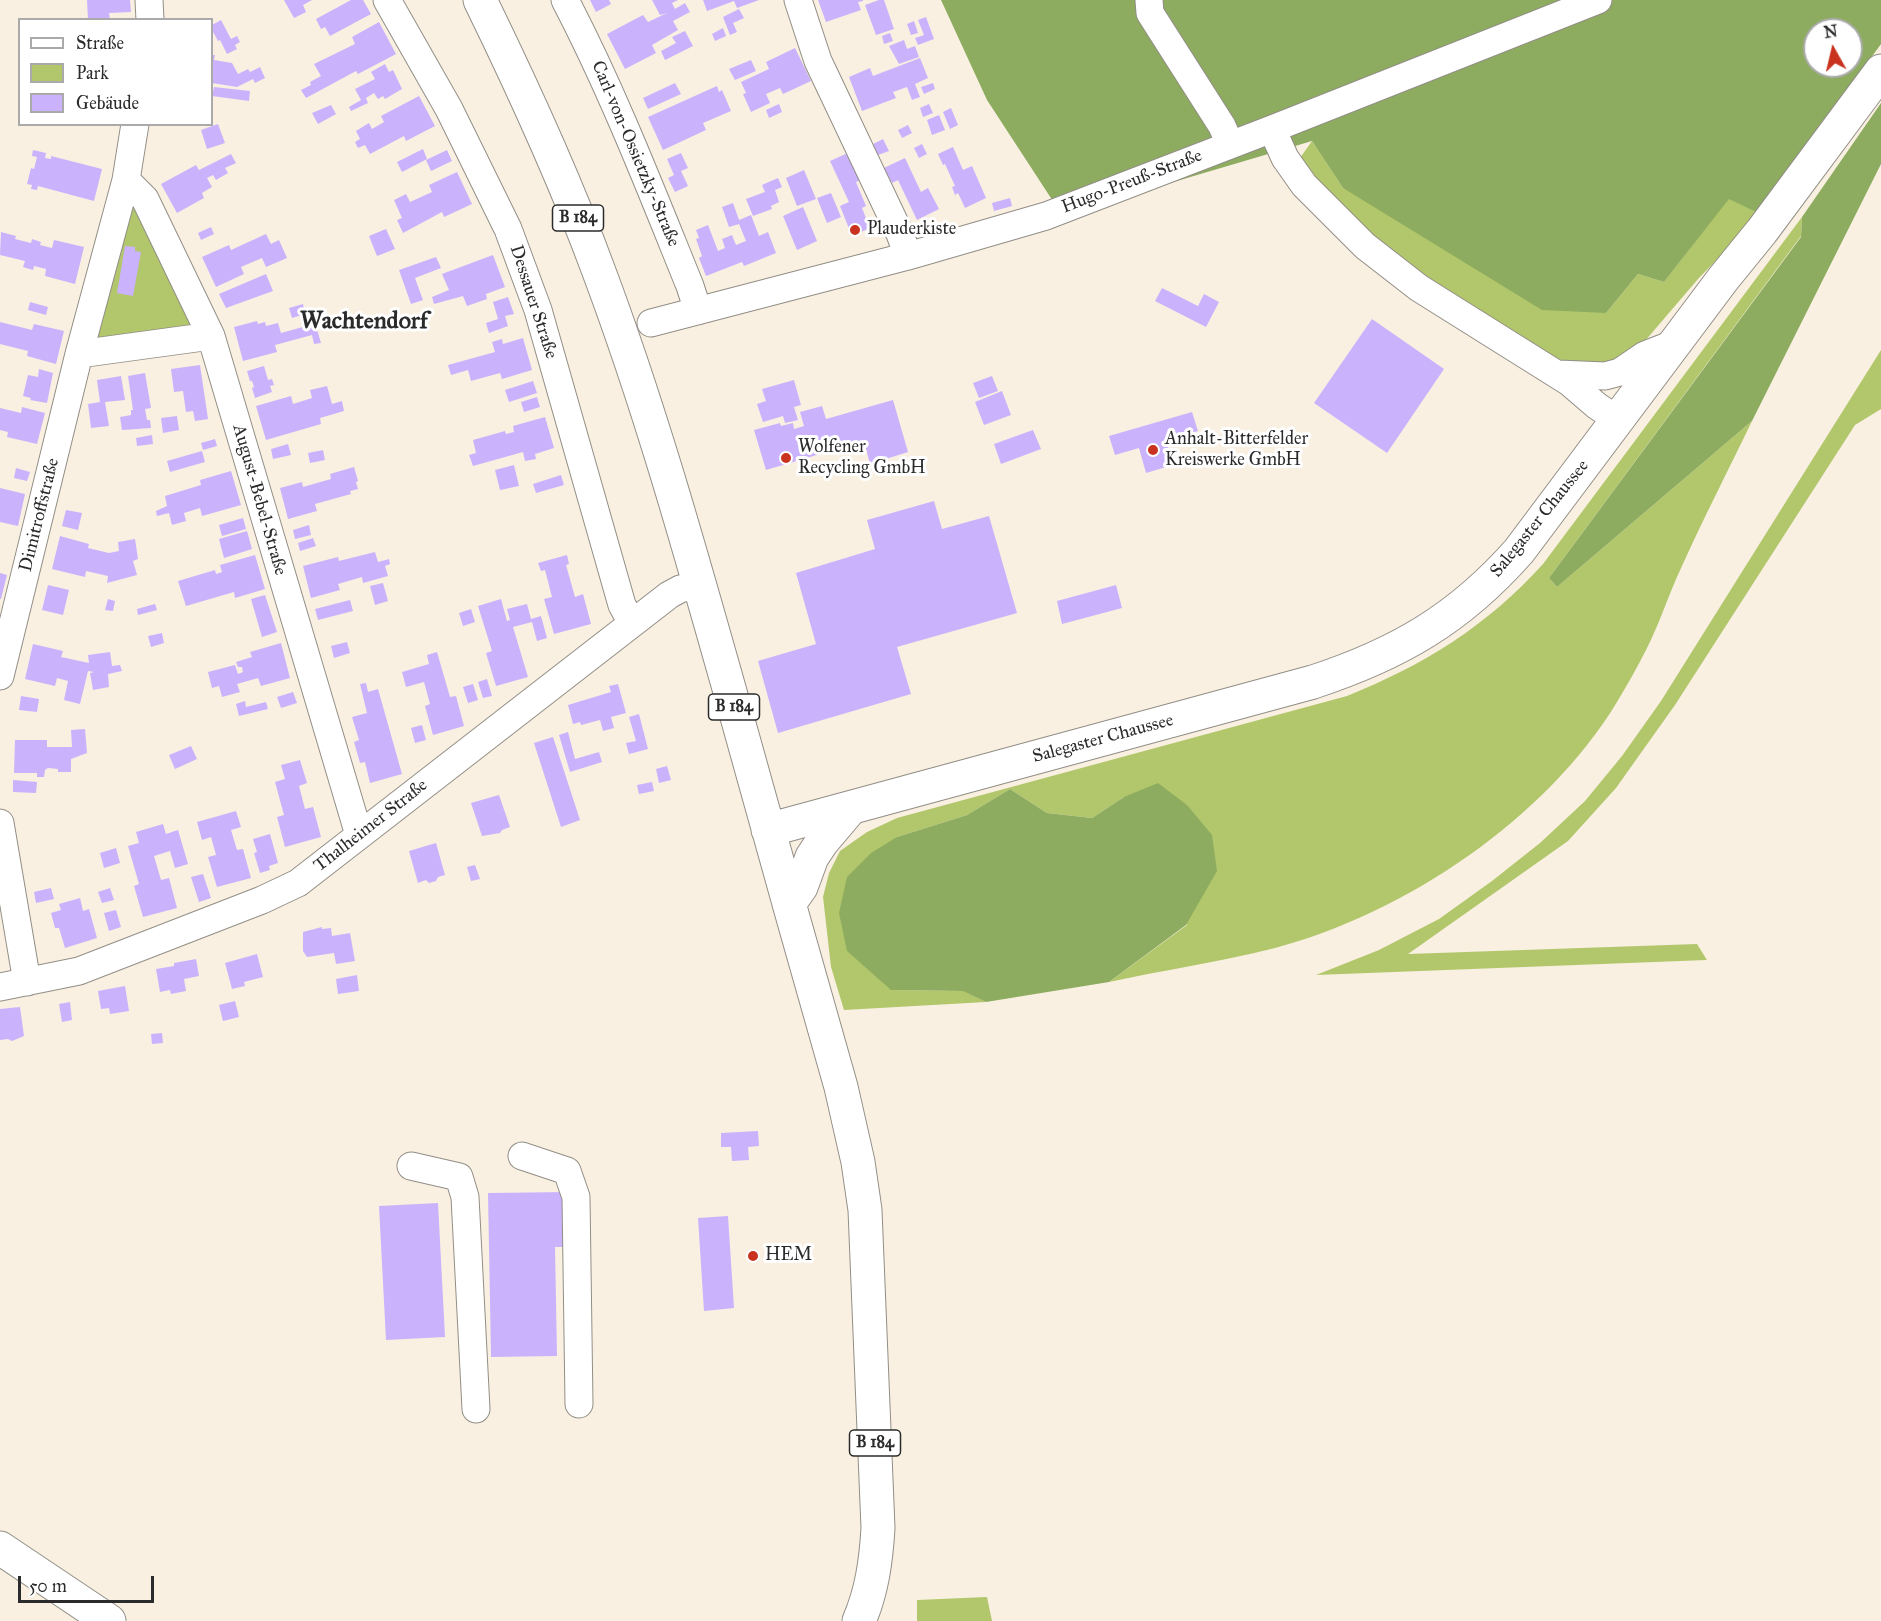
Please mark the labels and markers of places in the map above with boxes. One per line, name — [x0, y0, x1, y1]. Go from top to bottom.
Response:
place label: Plauderkiste — [867, 219, 956, 241]
marker: Plauderkiste — [848, 223, 862, 237]
place label: Anhalt-Bitterfelder Kreiswerke GmbH — [1165, 429, 1308, 472]
place label: Wolfener Recycling GmbH — [798, 437, 926, 480]
marker: Anhalt-Bitterfelder Kreiswerke GmbH — [1146, 443, 1160, 457]
marker: Wolfener Recycling GmbH — [779, 451, 793, 465]
place label: HEM — [765, 1245, 812, 1267]
marker: HEM — [746, 1249, 760, 1263]

